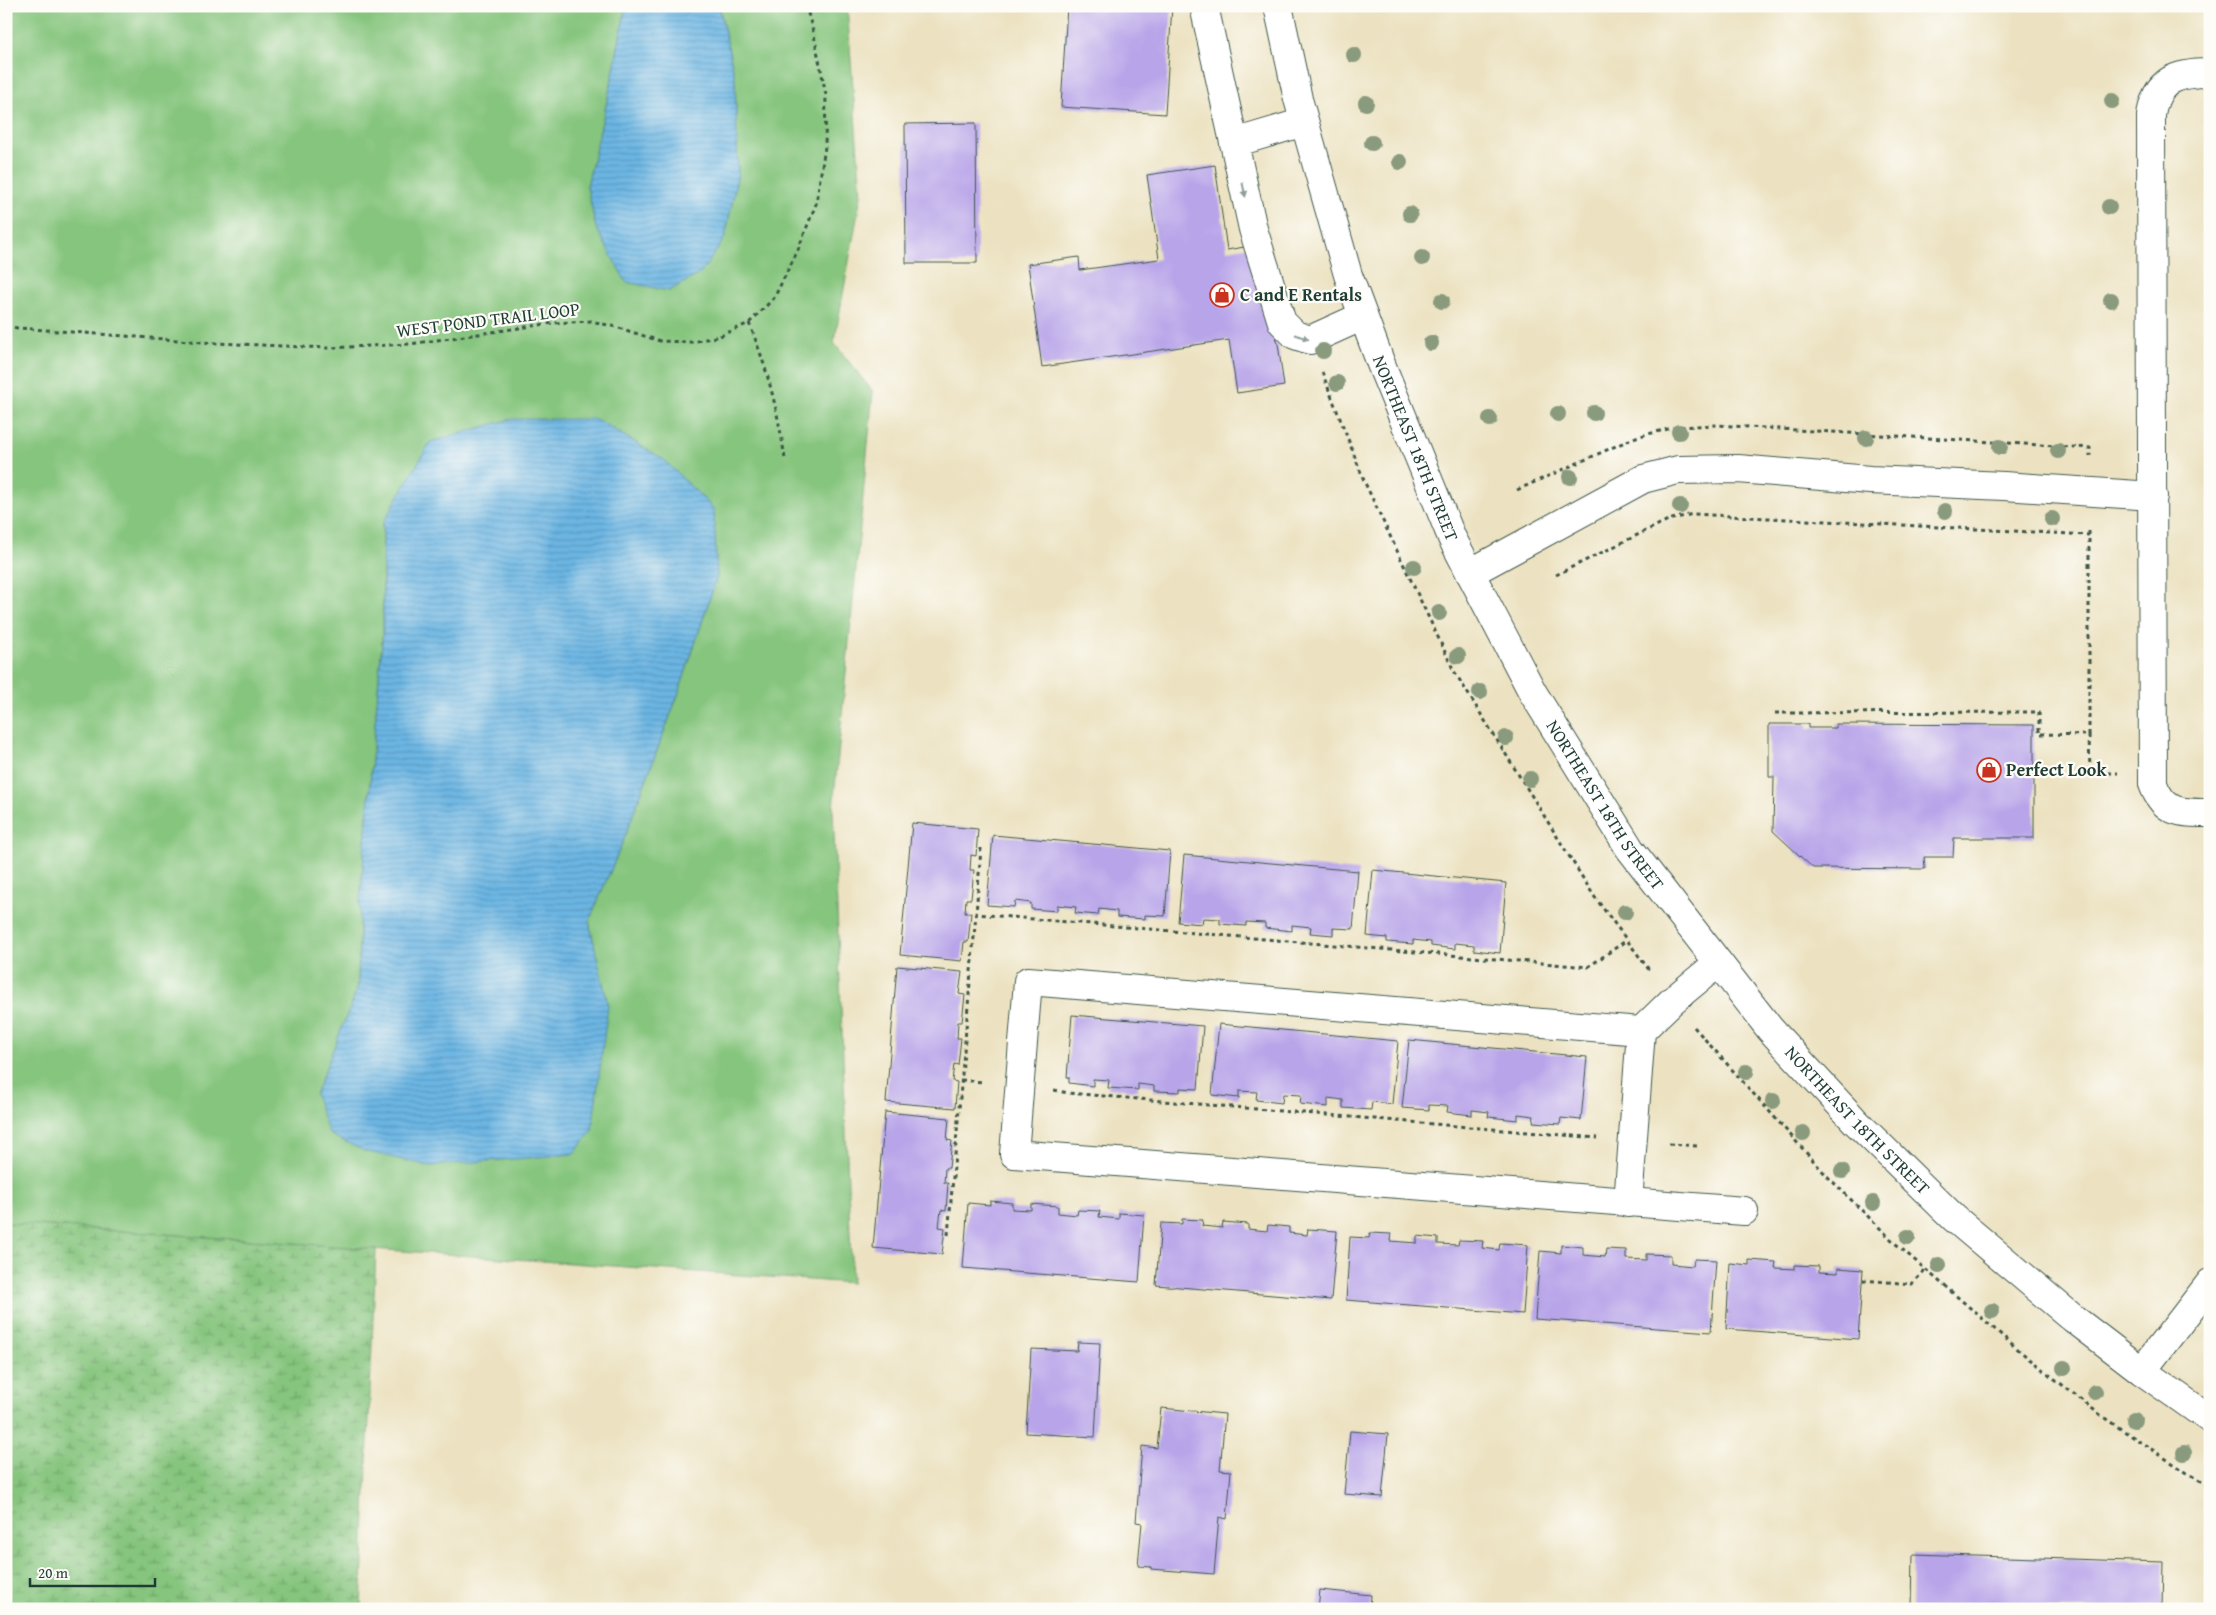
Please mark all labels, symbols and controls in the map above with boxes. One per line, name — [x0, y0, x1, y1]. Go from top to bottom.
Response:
one-way arrow — [1240, 183, 1248, 198]
place label: C and E Rentals — [1240, 281, 1362, 308]
shop icon: C and E Rentals — [1209, 282, 1235, 308]
street label: WEST POND TRAIL LOOP — [395, 295, 581, 344]
one-way arrow — [1295, 333, 1310, 341]
street label: NORTHEAST 18TH STREET — [1366, 351, 1466, 545]
street label: NORTHEAST 18TH STREET — [1540, 714, 1671, 895]
place label: Perfect Look — [2006, 756, 2107, 783]
shop icon: Perfect Look — [1976, 757, 2002, 783]
street label: NORTHEAST 18TH STREET — [1779, 1039, 1937, 1201]
scale bar — [30, 1555, 155, 1587]
text: 20 m — [38, 1562, 69, 1583]

